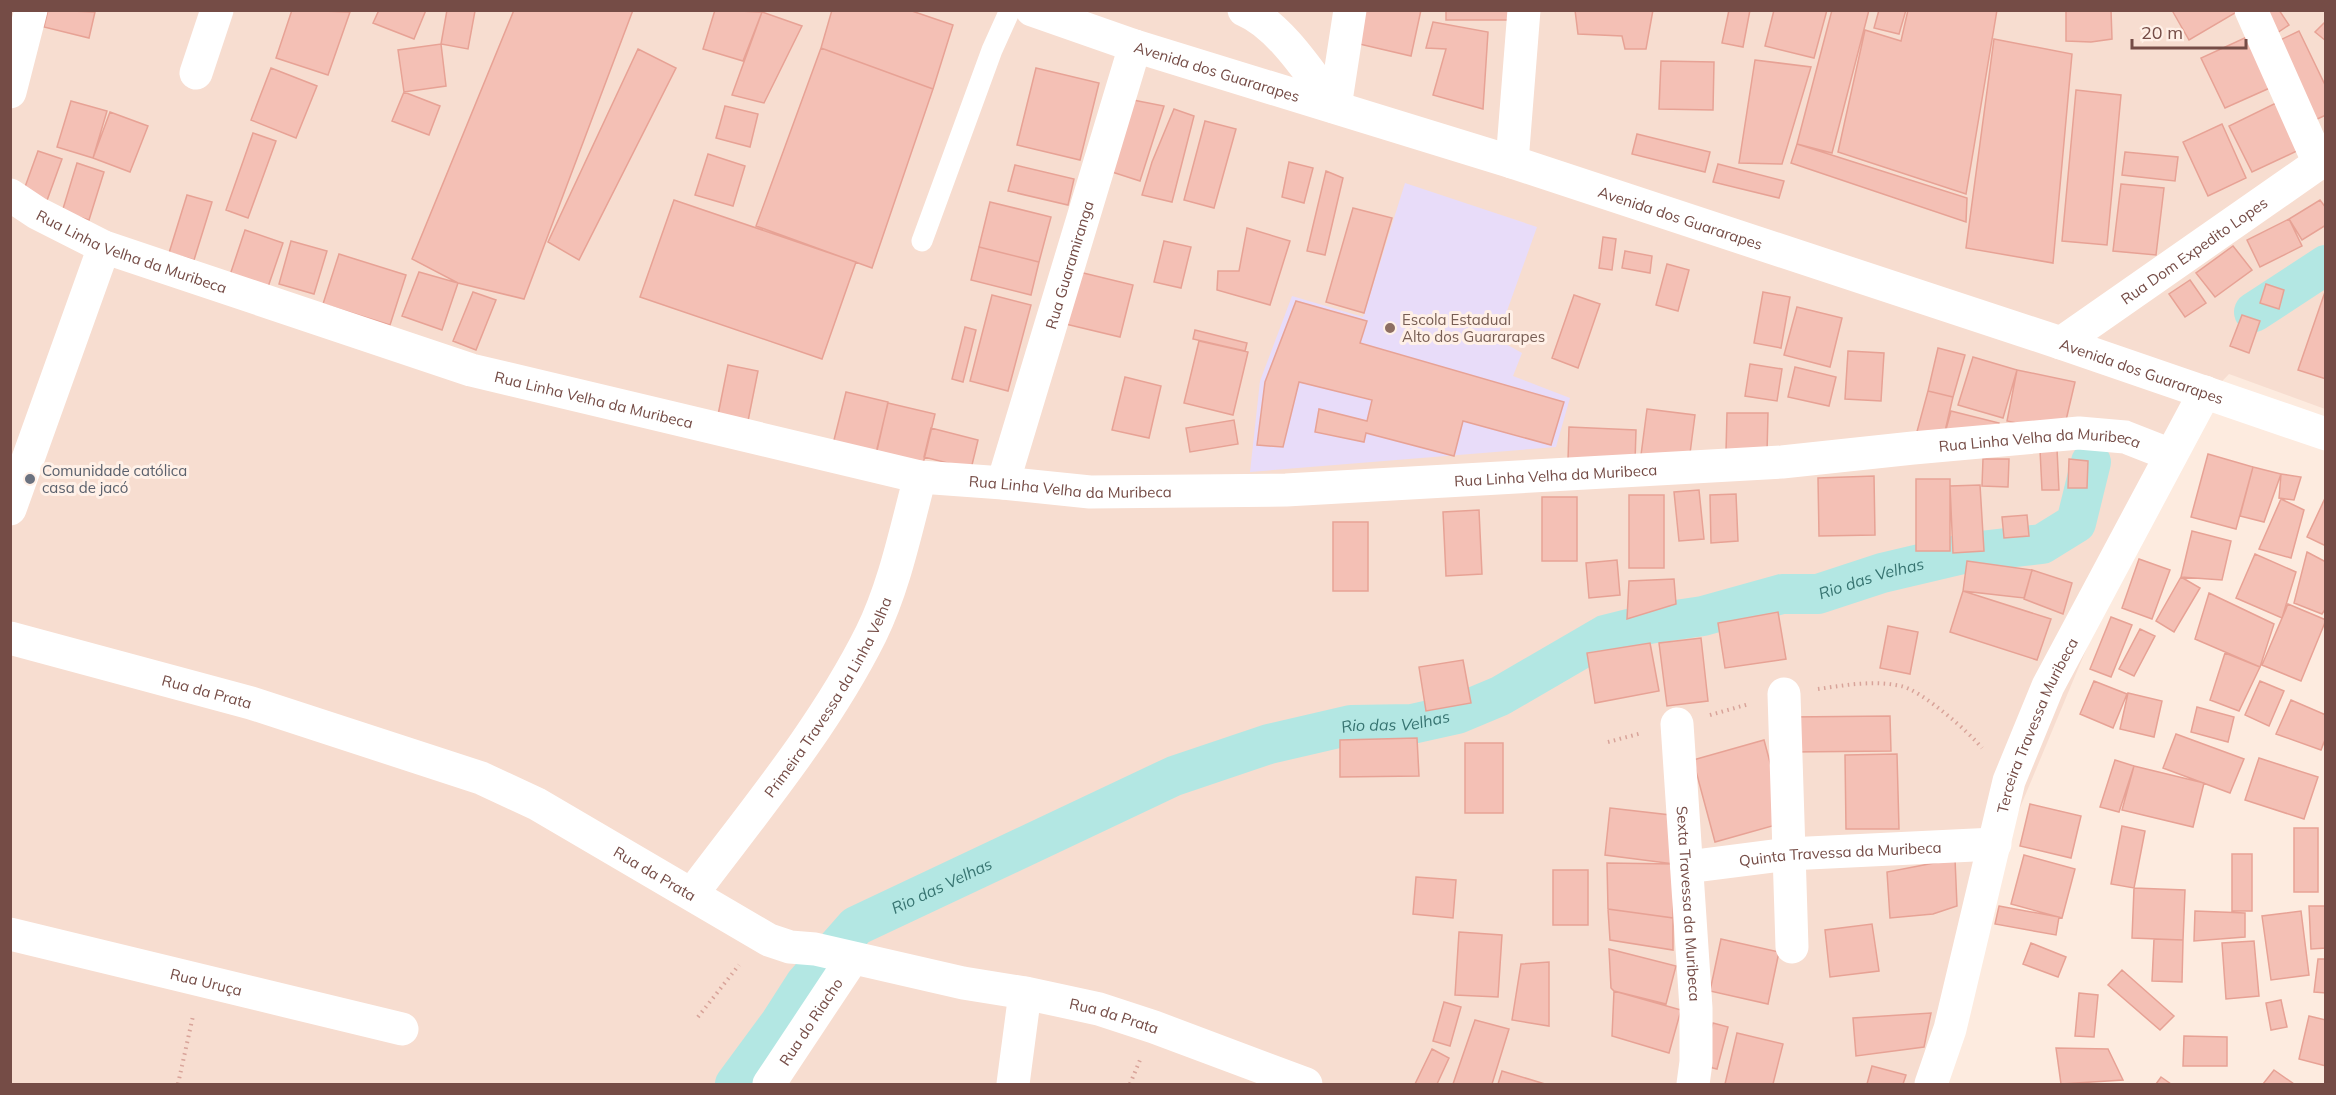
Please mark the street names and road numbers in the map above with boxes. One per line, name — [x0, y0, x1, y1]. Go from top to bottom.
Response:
street label: Avenida dos Guararapes — [1132, 37, 1302, 106]
street label: Avenida dos Guararapes — [1596, 182, 1765, 254]
street label: Rua Dom Expedito Lopes — [2117, 193, 2271, 308]
street label: Rua Guaramiranga — [1041, 198, 1097, 331]
street label: Rua Linha Velha da Muribeca — [33, 205, 229, 297]
street label: Avenida dos Guararapes — [2057, 334, 2226, 408]
street label: Rua Linha Velha da Muribeca — [493, 366, 695, 432]
street label: Rua Linha Velha da Muribeca — [1938, 423, 2144, 455]
street label: Rua Linha Velha da Muribeca — [1454, 460, 1658, 490]
street label: Rua Linha Velha da Muribeca — [968, 471, 1172, 502]
street label: Primeira Travessa da Linha Velha — [760, 594, 895, 801]
street label: Terceira Travessa Muribeca — [1992, 634, 2082, 815]
street label: Rua da Prata — [160, 670, 254, 712]
street label: Sexta Travessa da Muribeca — [1673, 805, 1705, 1002]
street label: Quinta Travessa da Muribeca — [1738, 837, 1942, 870]
street label: Rua da Prata — [610, 842, 700, 905]
street label: Rua Uruça — [168, 964, 244, 999]
street label: Rua do Riacho — [775, 974, 846, 1069]
street label: Rua da Prata — [1068, 993, 1161, 1037]

